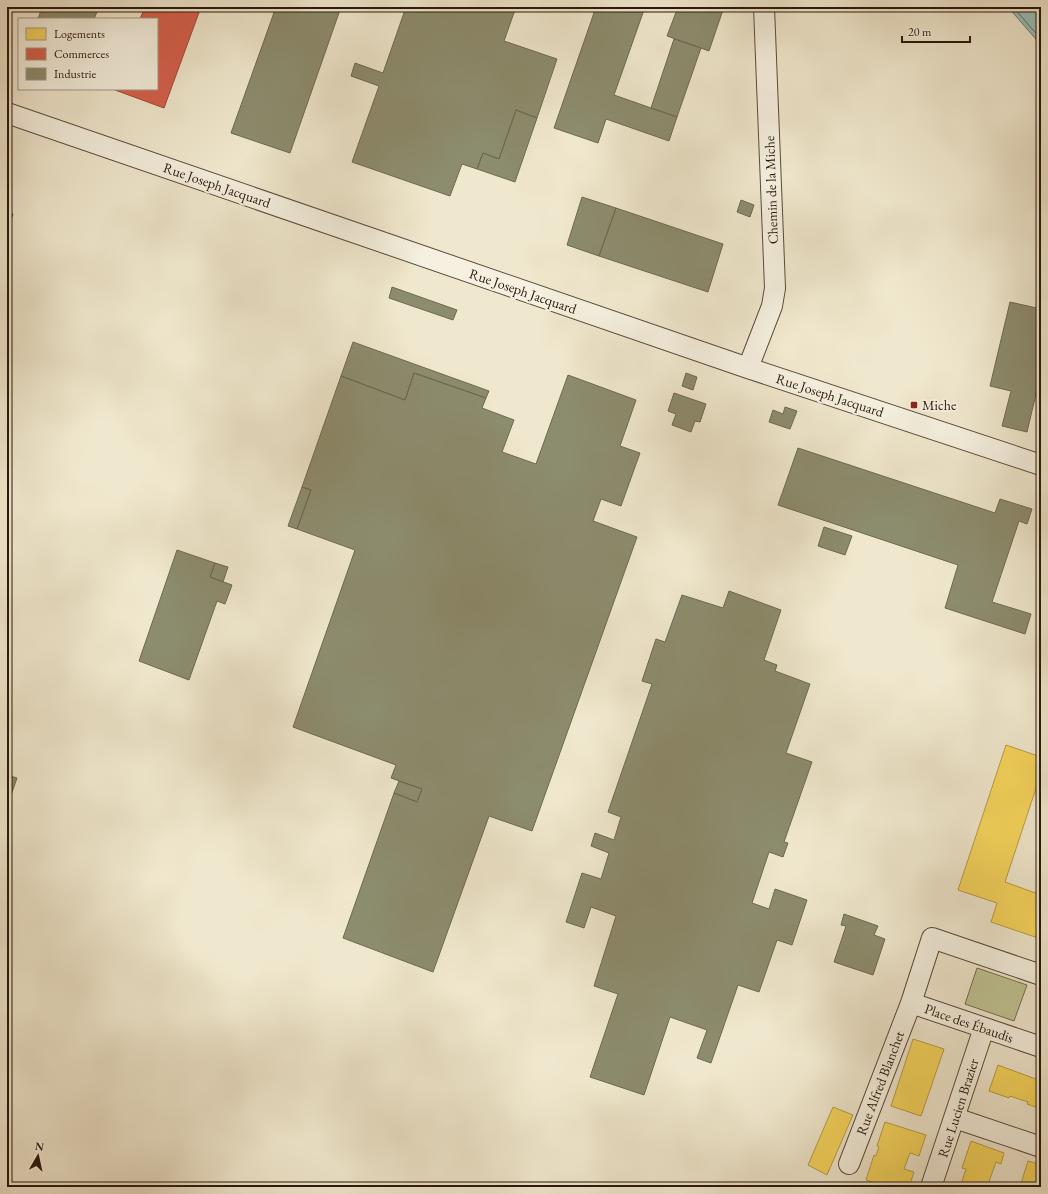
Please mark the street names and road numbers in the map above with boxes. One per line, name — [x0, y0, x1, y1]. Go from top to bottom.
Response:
street label: Chemin de la Miche — [760, 135, 782, 245]
street label: Rue Joseph Jacquard — [161, 158, 274, 212]
street label: Rue Joseph Jacquard — [467, 264, 580, 318]
street label: Rue Joseph Jacquard — [774, 369, 887, 421]
street label: Place des Ébaudis — [922, 999, 1016, 1047]
street label: Rue Alfred Blanchet — [852, 1028, 908, 1138]
street label: Rue Lucien Brazier — [934, 1056, 983, 1160]

